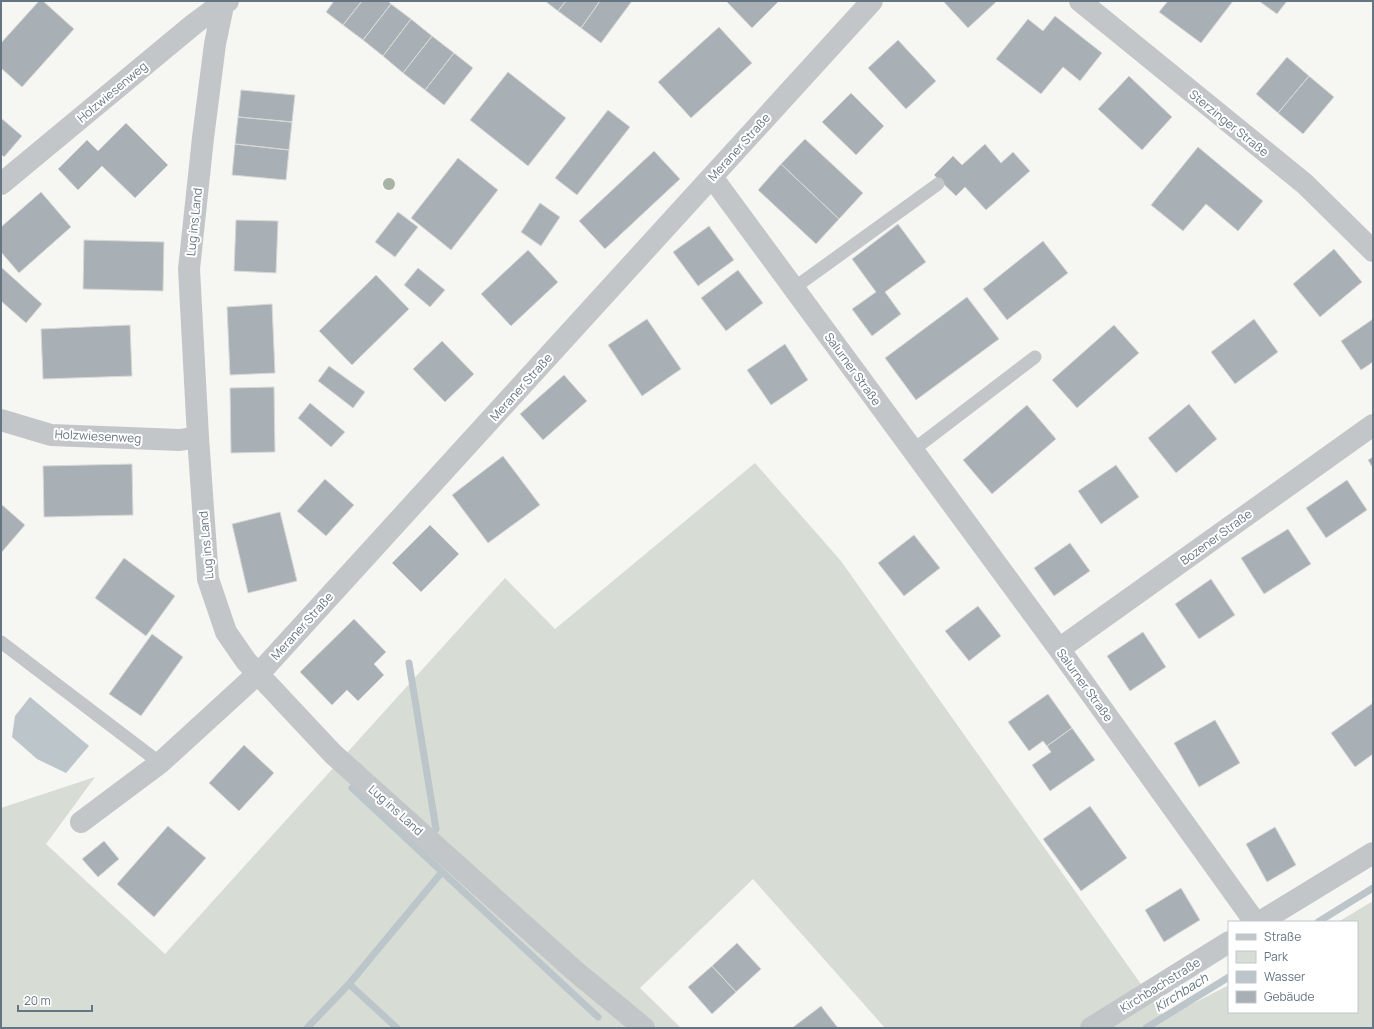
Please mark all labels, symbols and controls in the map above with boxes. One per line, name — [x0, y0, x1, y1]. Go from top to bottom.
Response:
street label: Holzwiesenweg — [73, 58, 151, 126]
street label: Sterzinger Straße — [1186, 86, 1272, 160]
street label: Meraner Straße — [704, 109, 774, 185]
street label: Lug ins Land — [182, 187, 206, 257]
street label: Salurner Straße — [821, 329, 885, 409]
street label: Meraner Straße — [486, 349, 556, 425]
street label: Holzwiesenweg — [54, 425, 142, 447]
street label: Bozener Straße — [1177, 505, 1255, 569]
street label: Lug ins Land — [195, 510, 217, 580]
street label: Meraner Straße — [267, 588, 337, 664]
street label: Salurner Straße — [1053, 645, 1117, 725]
street label: Lug ins Land — [365, 781, 427, 839]
legend — [1228, 921, 1358, 1013]
text: Straße — [1264, 928, 1301, 945]
text: Park — [1264, 948, 1289, 965]
street label: Kirchbachstraße — [1117, 955, 1203, 1015]
text: Wasser — [1264, 968, 1306, 985]
water label: Kirchbach — [1151, 969, 1211, 1015]
scale bar — [18, 987, 92, 1013]
text: Gebäude — [1264, 988, 1315, 1005]
text: 20 m — [24, 992, 51, 1009]

